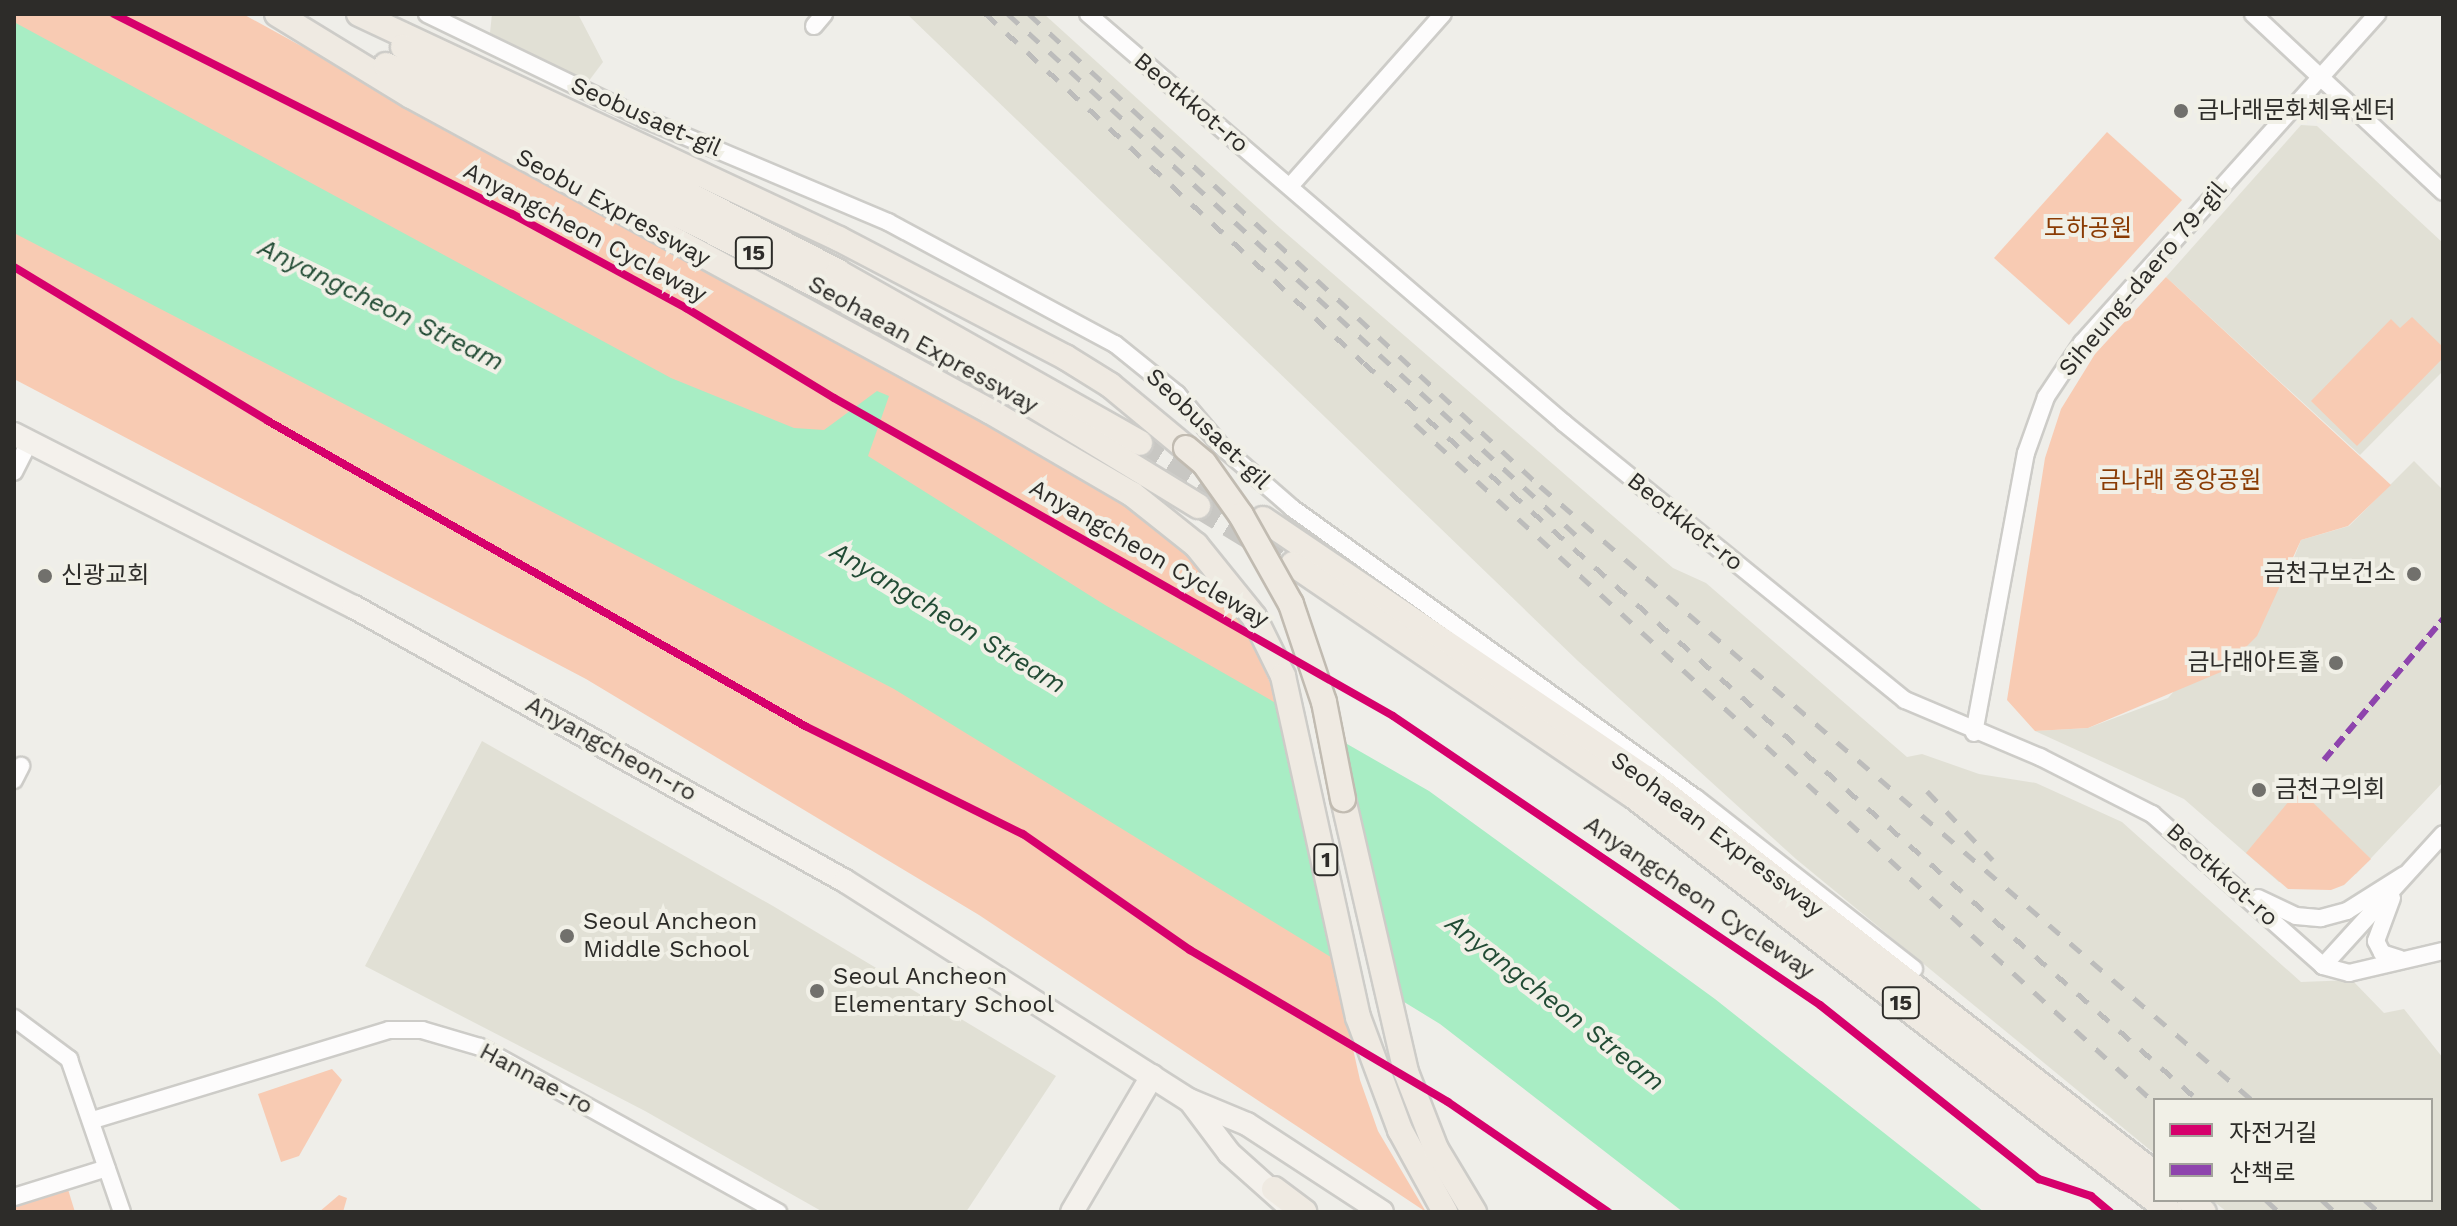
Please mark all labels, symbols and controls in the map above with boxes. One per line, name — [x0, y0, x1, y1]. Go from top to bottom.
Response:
street label: Beotkkot-ro — [1128, 47, 1254, 159]
street label: Seobusaet-gil — [566, 71, 726, 163]
place label: 금나래문화체육센터 — [2197, 97, 2396, 125]
marker: 금나래문화체육센터 — [2172, 102, 2190, 120]
street label: Seobu Expressway — [511, 143, 715, 273]
street label: Anyangcheon Cycleway — [458, 157, 712, 309]
street label: Siheung-daero 79-gil — [2053, 175, 2233, 383]
park label: 도하공원 — [2044, 215, 2132, 243]
water label: Anyangcheon Stream — [253, 232, 509, 378]
road number: 15 — [734, 235, 774, 271]
street label: Seohaean Expressway — [803, 270, 1043, 420]
street label: Seobusaet-gil — [1140, 362, 1276, 496]
street label: Beotkkot-ro — [1621, 467, 1749, 577]
park label: 금나래 중앙공원 — [2099, 467, 2261, 495]
street label: Anyangcheon Cycleway — [1024, 474, 1274, 634]
water label: Anyangcheon Stream — [825, 535, 1071, 701]
place label: 금천구보건소 — [2264, 560, 2396, 588]
place label: 신광교회 — [61, 562, 149, 590]
marker: 금천구보건소 — [2403, 563, 2425, 585]
marker: 신광교회 — [36, 567, 54, 585]
place label: 금나래아트홀 — [2188, 649, 2320, 677]
marker: 금나래아트홀 — [2327, 654, 2345, 672]
street label: Anyangcheon-ro — [520, 690, 702, 808]
street label: Seohaean Expressway — [1605, 746, 1829, 924]
place label: 금천구의회 — [2275, 776, 2385, 804]
marker: 금천구의회 — [2250, 781, 2268, 799]
street label: Anyangcheon Cycleway — [1578, 810, 1820, 986]
street label: Beotkkot-ro — [2160, 817, 2284, 933]
road number: 1 — [1312, 842, 1340, 878]
place label: Seoul Ancheon Middle School — [583, 908, 759, 964]
water label: Anyangcheon Stream — [1439, 908, 1671, 1098]
marker: Seoul Ancheon Middle School — [558, 927, 576, 945]
place label: Seoul Ancheon Elementary School — [833, 963, 1055, 1019]
marker: Seoul Ancheon Elementary School — [808, 982, 826, 1000]
road number: 15 — [1881, 985, 1921, 1021]
street label: Hannae-ro — [474, 1037, 598, 1121]
legend — [2153, 1098, 2433, 1202]
text: 자전거길 — [2229, 1119, 2317, 1147]
text: 산책로 — [2229, 1159, 2295, 1187]

